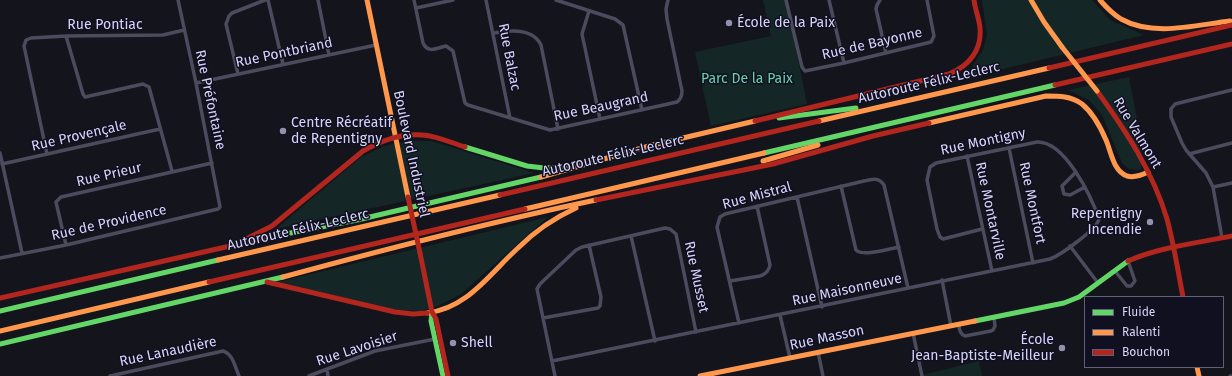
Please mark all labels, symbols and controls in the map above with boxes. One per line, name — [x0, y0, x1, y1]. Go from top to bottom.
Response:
place label: École de la Paix — [737, 15, 835, 31]
street label: Rue Pontiac — [67, 17, 143, 33]
marker: École de la Paix — [724, 18, 734, 28]
street label: Rue Balzac — [494, 22, 524, 92]
street label: Rue de Bayonne — [820, 24, 924, 64]
street label: Rue Pontbriand — [234, 34, 334, 72]
street label: Rue Préfontaine — [191, 49, 229, 151]
street label: Autoroute Félix-Leclerc — [856, 59, 1002, 107]
park label: Parc De la Paix — [701, 71, 793, 87]
street label: Boulevard Industriel — [389, 89, 433, 219]
street label: Rue Beaugrand — [552, 89, 650, 125]
street label: Rue Valmont — [1109, 94, 1165, 172]
place label: Centre Récréatif de Repentigny — [291, 115, 392, 148]
street label: Rue Provençale — [30, 117, 128, 155]
street label: Rue Montigny — [939, 125, 1027, 159]
marker: Centre Récréatif de Repentigny — [278, 126, 288, 136]
street label: Autoroute Félix-Leclerc — [540, 132, 686, 180]
street label: Rue Prieur — [75, 159, 143, 191]
street label: Rue Montarville — [971, 160, 1009, 262]
street label: Rue Montfort — [1015, 160, 1049, 246]
street label: Rue Mistral — [721, 179, 793, 213]
street label: Rue de Providence — [50, 202, 168, 244]
street label: Autoroute Félix-Leclerc — [225, 206, 371, 254]
place label: Repentigny Incendie — [1071, 206, 1142, 238]
marker: Repentigny Incendie — [1145, 217, 1155, 227]
street label: Rue Musset — [680, 240, 712, 314]
street label: Rue Maisonneuve — [791, 270, 903, 310]
legend — [1084, 296, 1224, 368]
text: Fluide — [1122, 305, 1155, 319]
street label: Rue Masson — [788, 322, 866, 354]
text: Ralenti — [1122, 325, 1160, 339]
street label: Rue Lavoisier — [314, 328, 400, 370]
place label: École Jean-Baptiste-Meilleur — [911, 332, 1054, 364]
street label: Rue Lanaudière — [118, 333, 218, 371]
place label: Shell — [461, 335, 493, 351]
marker: Shell — [448, 338, 458, 348]
marker: École Jean-Baptiste-Meilleur — [1057, 343, 1067, 353]
text: Bouchon — [1122, 345, 1170, 359]

